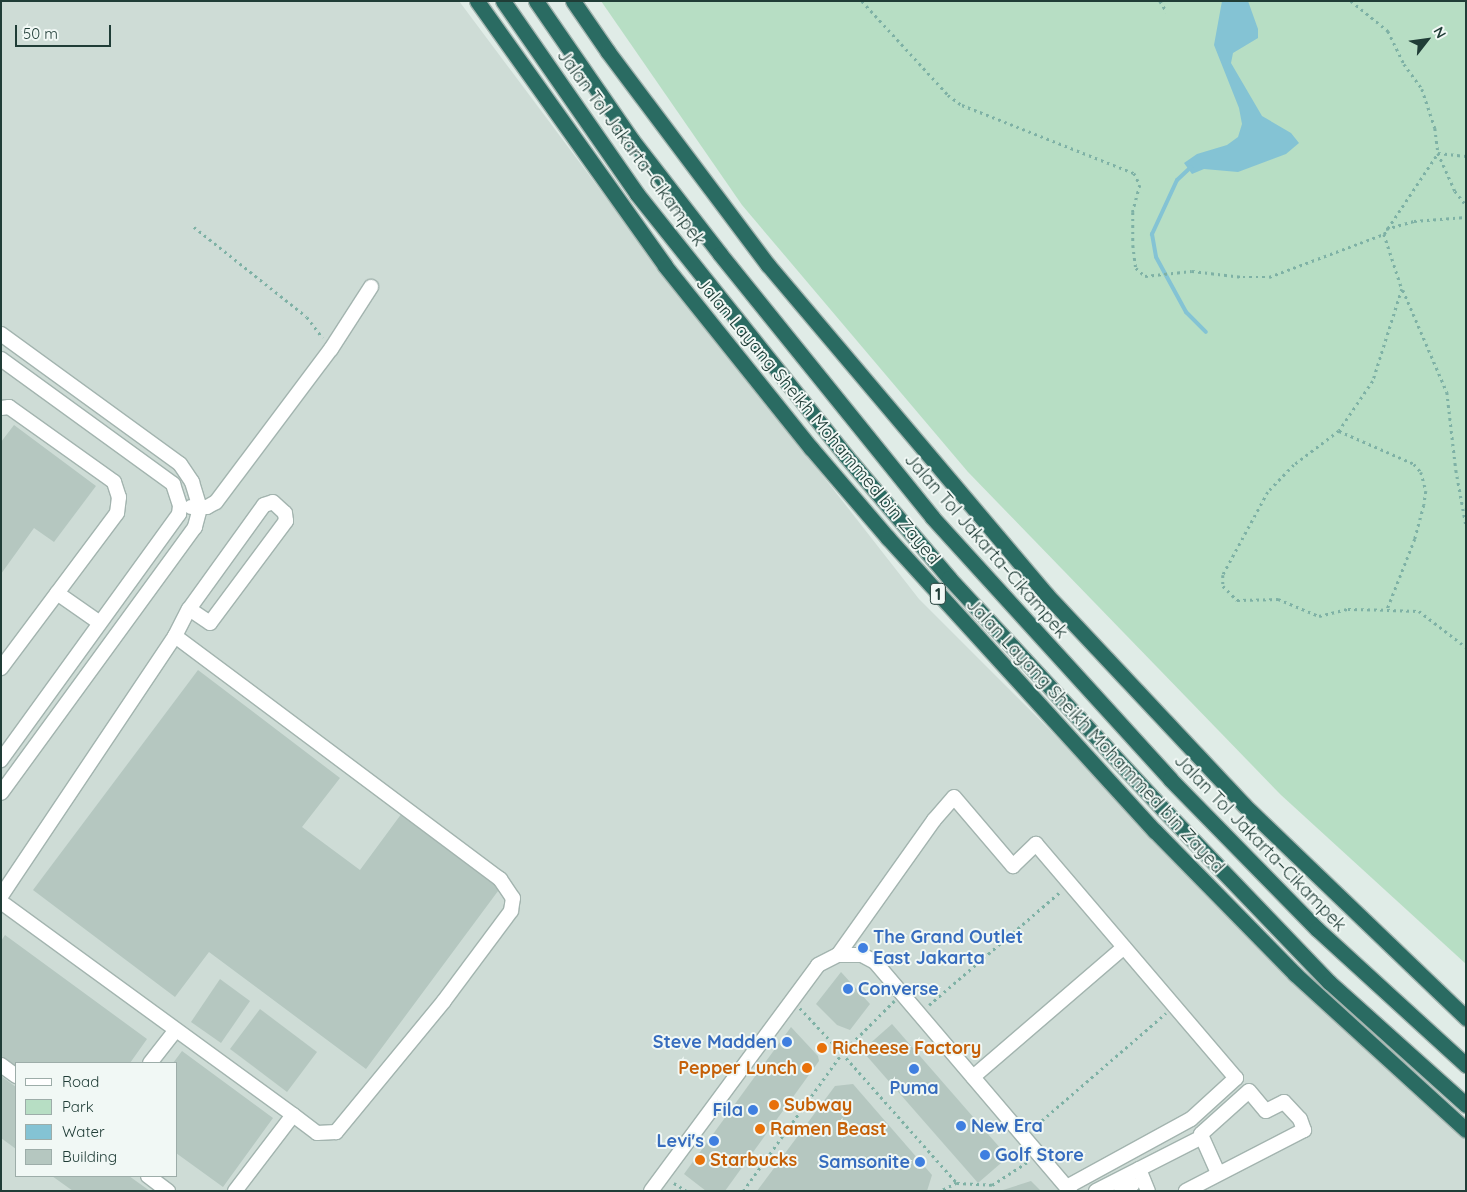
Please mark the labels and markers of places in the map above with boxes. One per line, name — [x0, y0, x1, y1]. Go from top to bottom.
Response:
place label: The Grand Outlet East Jakarta — [873, 927, 1023, 970]
marker: The Grand Outlet East Jakarta — [857, 942, 869, 954]
place label: Converse — [858, 978, 939, 1000]
marker: Converse — [842, 983, 854, 995]
place label: Steve Madden — [653, 1031, 777, 1053]
marker: Steve Madden — [781, 1036, 793, 1048]
place label: Richeese Factory — [832, 1037, 981, 1059]
marker: Richeese Factory — [816, 1042, 828, 1054]
place label: Pepper Lunch — [678, 1057, 797, 1079]
marker: Pepper Lunch — [801, 1062, 813, 1074]
marker: Puma — [908, 1063, 920, 1075]
place label: Puma — [889, 1077, 939, 1099]
place label: Subway — [784, 1094, 852, 1116]
place label: Fila — [712, 1099, 743, 1121]
marker: Subway — [768, 1099, 780, 1111]
marker: Fila — [747, 1104, 759, 1116]
place label: New Era — [971, 1115, 1043, 1137]
place label: Ramen Beast — [770, 1118, 887, 1140]
marker: New Era — [955, 1120, 967, 1132]
marker: Ramen Beast — [754, 1123, 766, 1135]
place label: Levi's — [656, 1130, 704, 1152]
marker: Levi's — [708, 1135, 720, 1147]
place label: Golf Store — [995, 1144, 1084, 1166]
place label: Starbucks — [710, 1149, 797, 1171]
marker: Golf Store — [979, 1149, 991, 1161]
place label: Samsonite — [819, 1151, 910, 1173]
marker: Starbucks — [694, 1154, 706, 1166]
marker: Samsonite — [914, 1156, 926, 1168]

